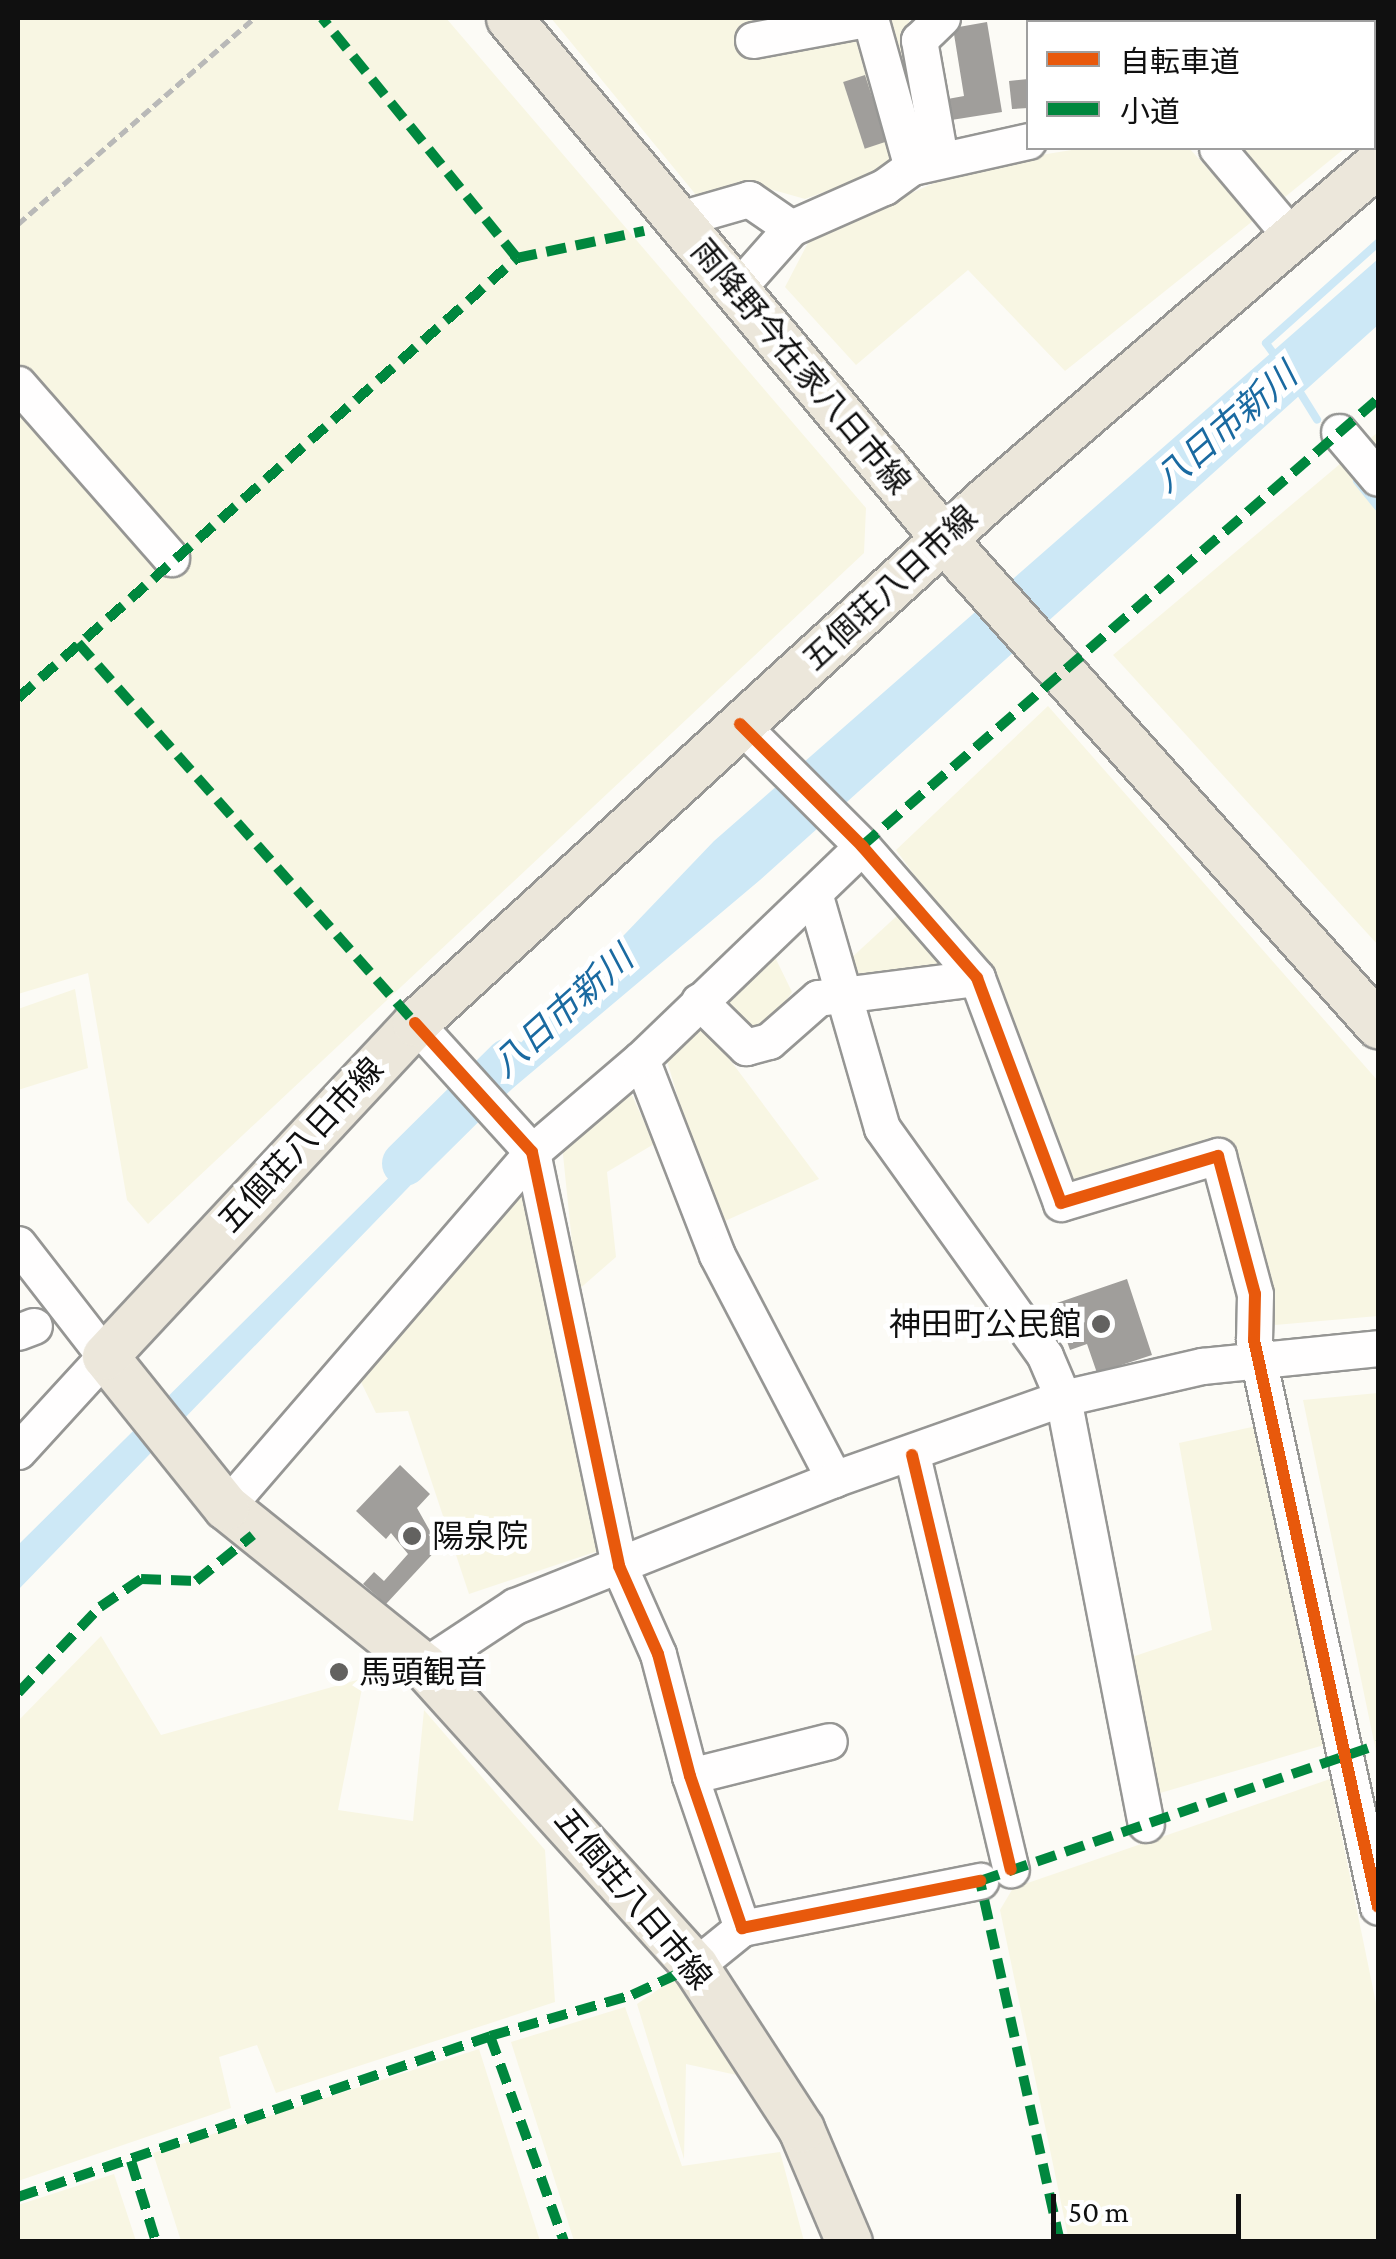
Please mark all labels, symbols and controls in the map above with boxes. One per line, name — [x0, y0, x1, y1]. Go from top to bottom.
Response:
legend — [1026, 20, 1376, 150]
text: 自転車道 — [1120, 45, 1240, 78]
text: 小道 — [1120, 95, 1180, 128]
street label: 雨降野今在家八日市線 — [683, 232, 919, 502]
water label: 八日市新川 — [1146, 355, 1306, 501]
street label: 五個荘八日市線 — [795, 498, 985, 678]
water label: 八日市新川 — [484, 938, 642, 1086]
street label: 五個荘八日市線 — [211, 1050, 391, 1240]
place label: 神田町公民館 — [889, 1305, 1081, 1343]
marker: 神田町公民館 — [1090, 1313, 1112, 1335]
place label: 陽泉院 — [432, 1517, 528, 1555]
marker: 陽泉院 — [401, 1525, 423, 1547]
place label: 馬頭観音 — [359, 1653, 487, 1691]
marker: 馬頭観音 — [328, 1661, 350, 1683]
street label: 五個荘八日市線 — [546, 1801, 720, 1997]
scale bar — [1056, 2174, 1246, 2236]
text: 50 m — [1068, 2195, 1129, 2228]

